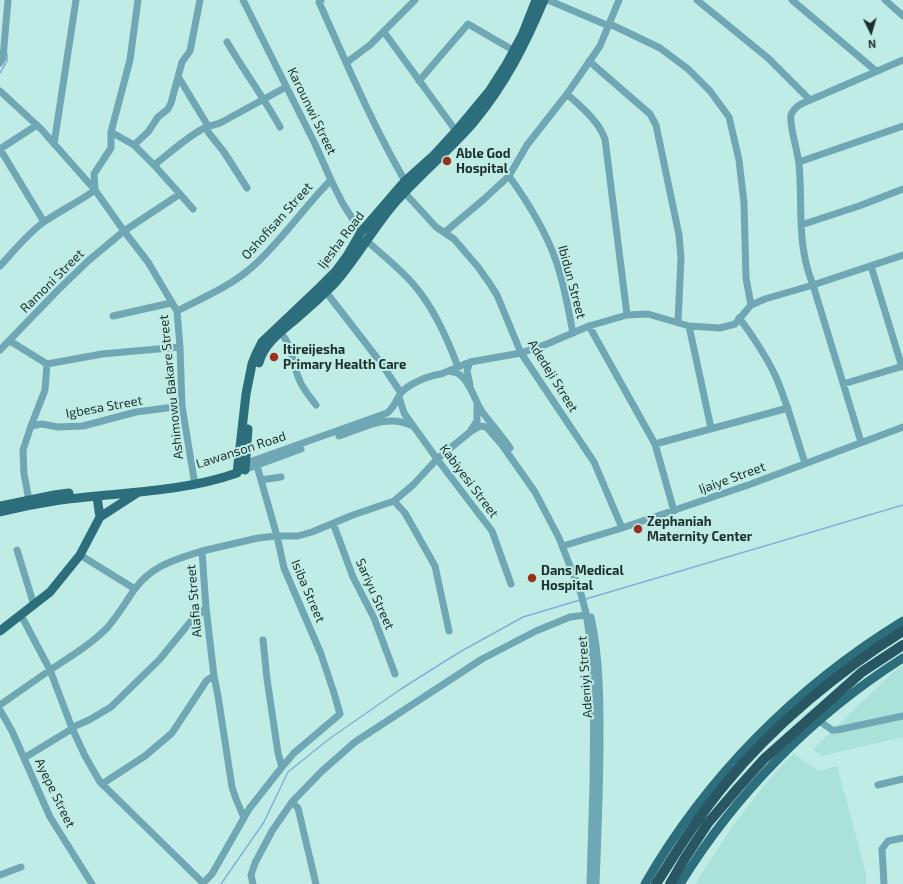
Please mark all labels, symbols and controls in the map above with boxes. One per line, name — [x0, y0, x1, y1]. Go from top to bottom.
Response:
north arrow — [851, 12, 891, 52]
text: N — [868, 38, 877, 51]
street label: Karounwi Street — [284, 65, 340, 157]
place label: Able God Hospital — [456, 146, 510, 177]
marker: Able God Hospital — [441, 155, 453, 167]
street label: Oshofisan Street — [238, 179, 316, 263]
street label: Ijesha Road — [314, 208, 368, 272]
street label: Ibidun Street — [555, 244, 589, 320]
street label: Ramoni Street — [17, 246, 87, 316]
street label: Ashimowu Bakare Street — [156, 314, 186, 460]
street label: Adedeji Street — [525, 337, 581, 415]
place label: Itireijesha Primary Health Care — [283, 342, 406, 373]
marker: Itireijesha Primary Health Care — [268, 351, 280, 363]
street label: Igbesa Street — [64, 393, 144, 421]
street label: Lawanson Road — [194, 428, 288, 472]
street label: Kabiyesi Street — [436, 441, 502, 521]
street label: Ijaiye Street — [697, 459, 767, 497]
place label: Zephaniah Maternity Center — [647, 514, 752, 545]
marker: Zephaniah Maternity Center — [632, 523, 644, 535]
street label: Sariyu Street — [352, 556, 398, 632]
street label: Isiba Street — [288, 557, 328, 625]
place label: Dans Medical Hospital — [541, 563, 624, 594]
street label: Alafia Street — [183, 564, 205, 638]
marker: Dans Medical Hospital — [526, 572, 538, 584]
street label: Adeniyi Street — [574, 635, 596, 719]
street label: Ayepe Street — [32, 756, 78, 830]

